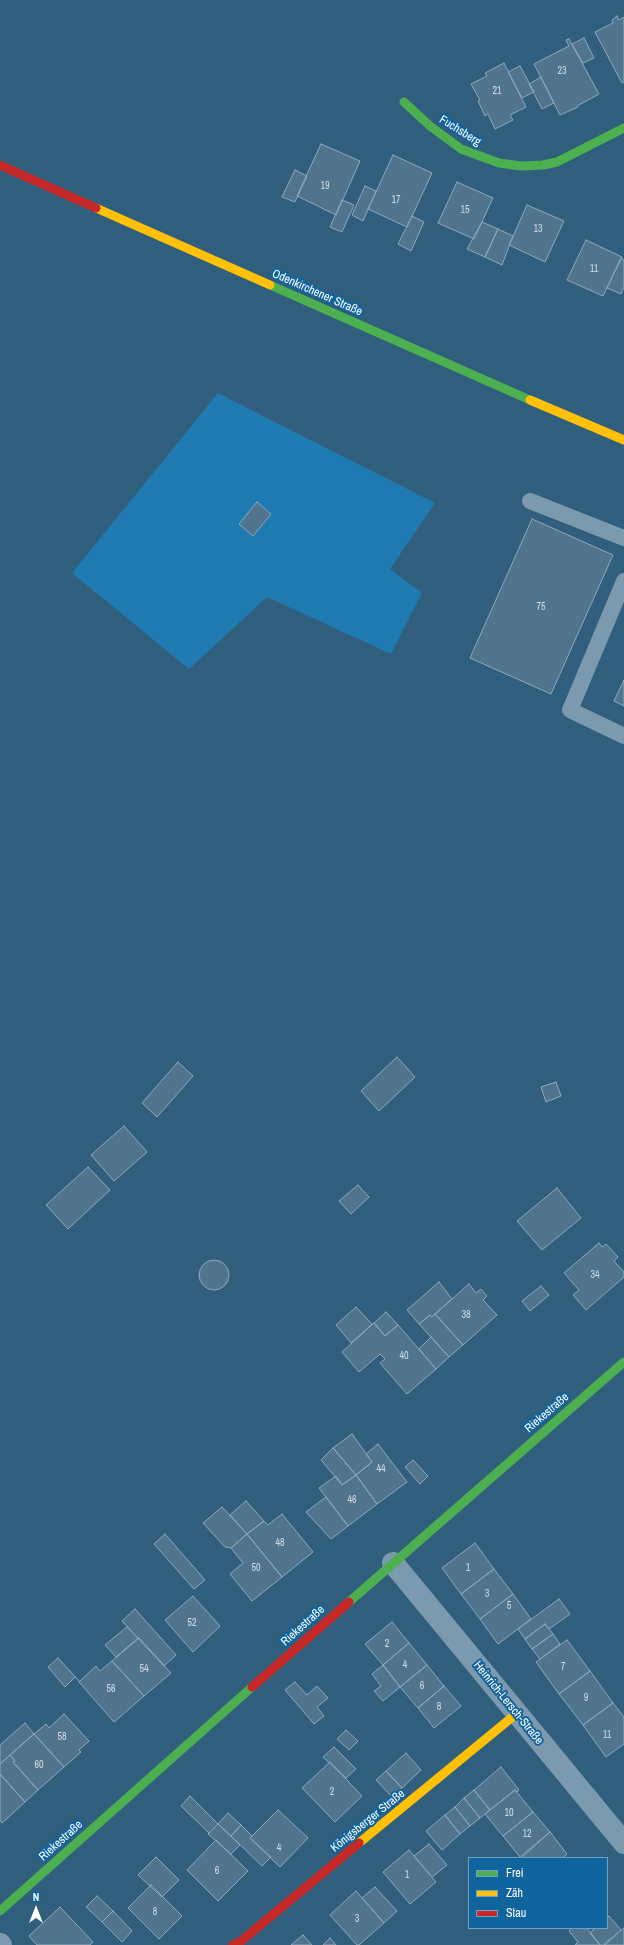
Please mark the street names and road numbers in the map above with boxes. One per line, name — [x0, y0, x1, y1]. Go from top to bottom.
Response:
street label: Fuchsberg — [436, 113, 484, 149]
street label: Odenkirchener Straße — [270, 267, 364, 319]
street label: Riekestraße — [522, 1390, 572, 1436]
street label: Riekestraße — [278, 1603, 328, 1649]
street label: Heinrich-Lersch-Straße — [470, 1659, 546, 1747]
street label: Königsberger Straße — [328, 1787, 408, 1855]
street label: Riekestraße — [36, 1818, 86, 1864]

